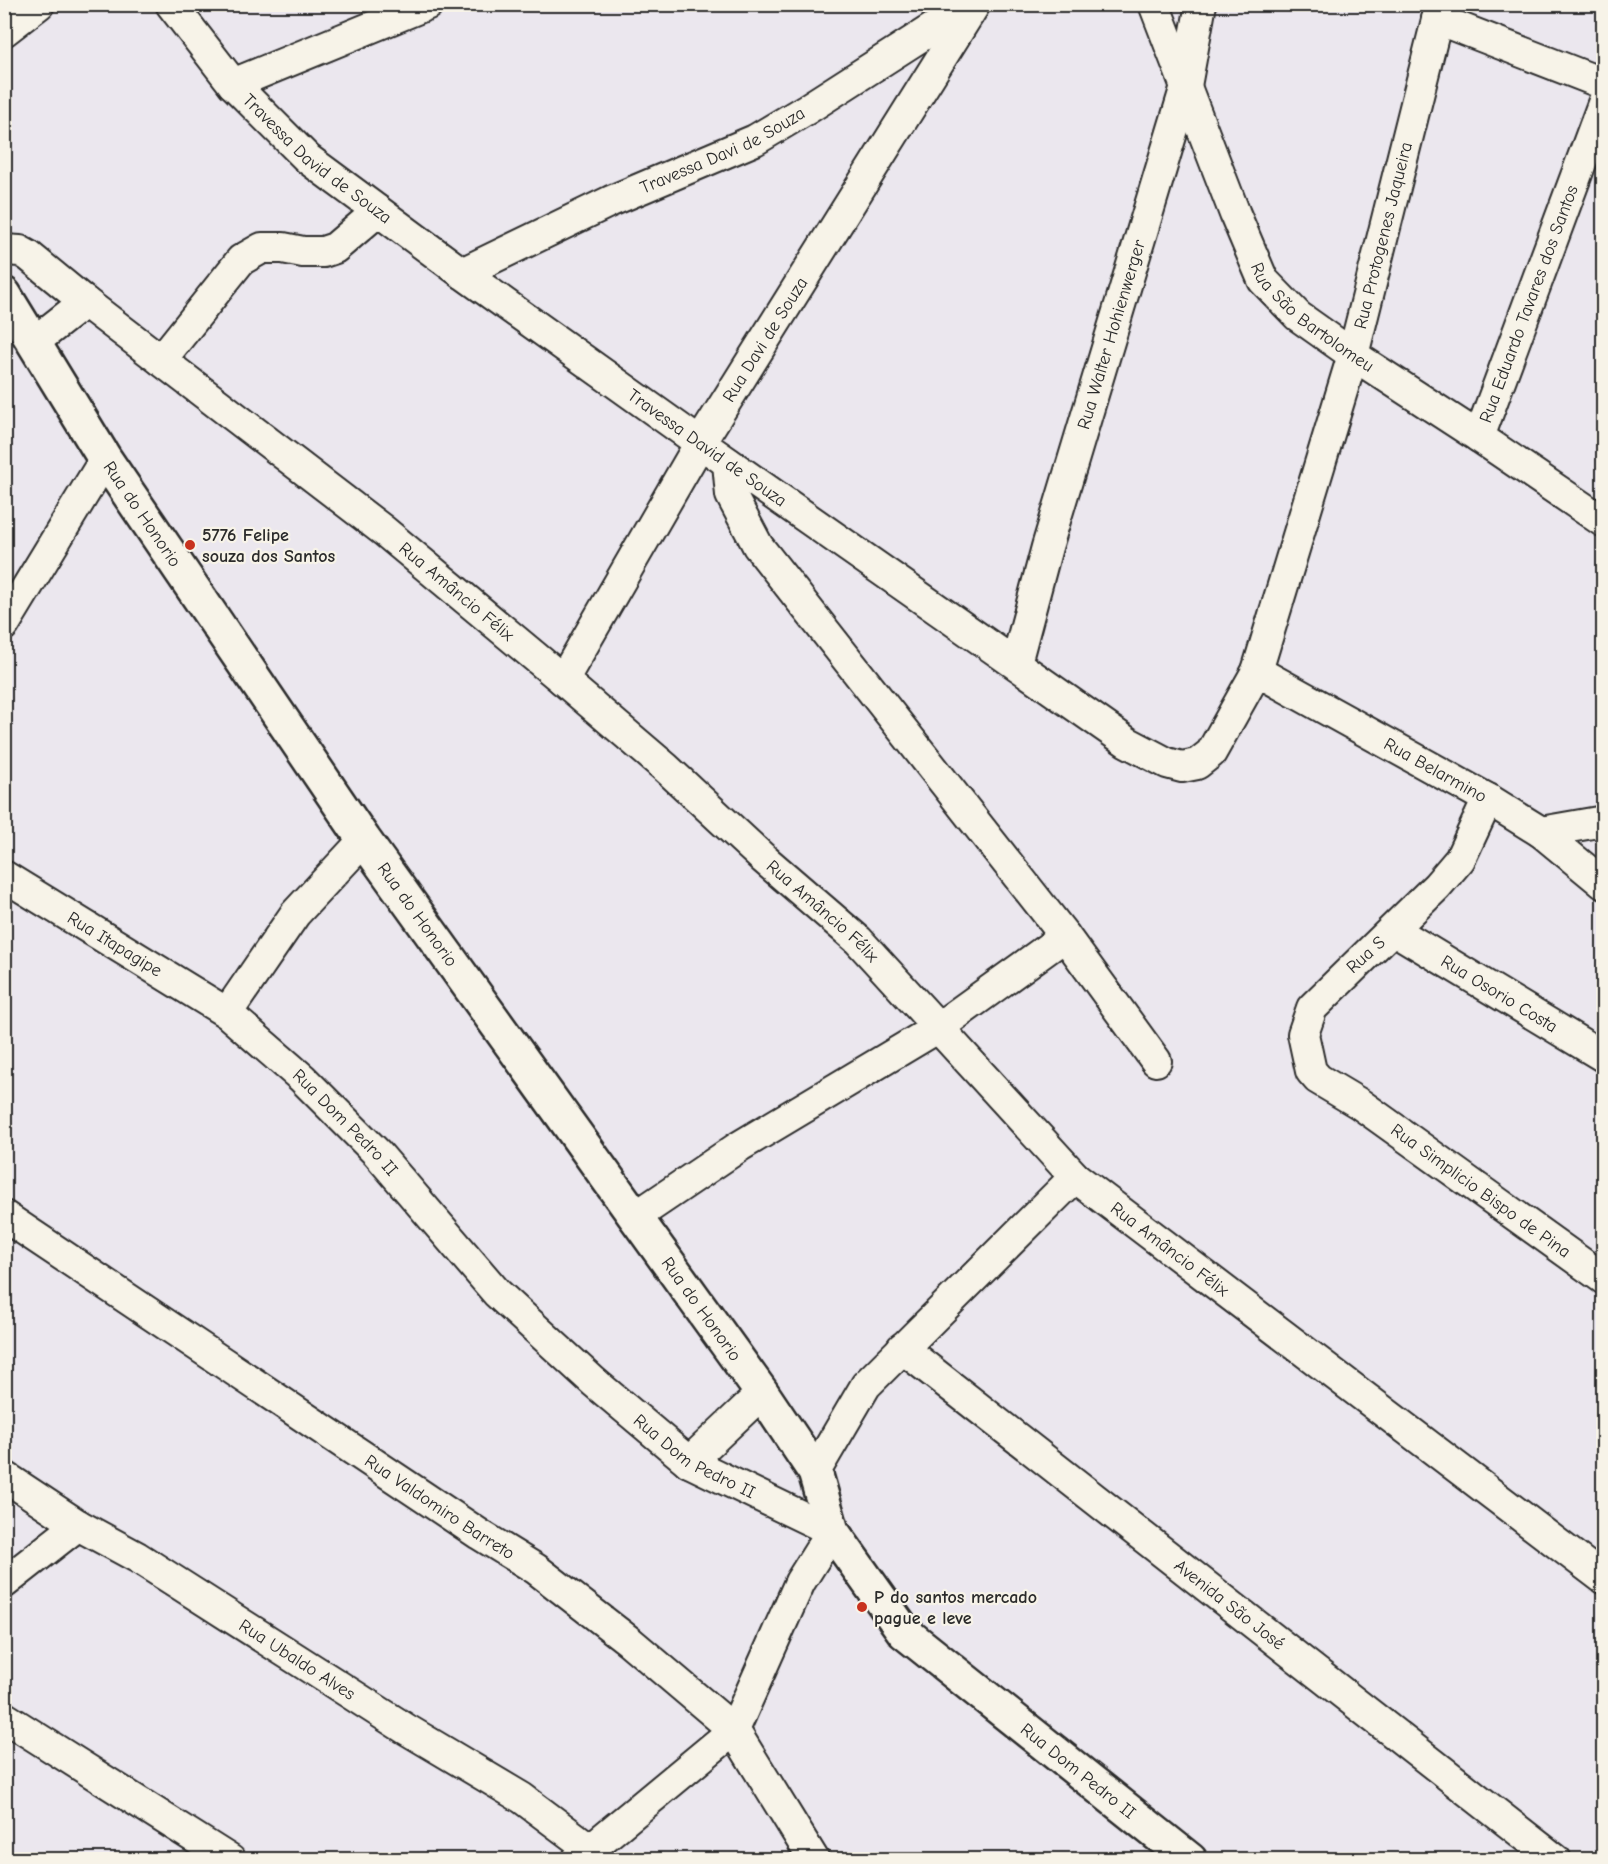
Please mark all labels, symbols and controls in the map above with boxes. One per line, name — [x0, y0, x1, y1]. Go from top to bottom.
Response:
street label: Travessa David de Souza — [238, 89, 396, 228]
street label: Travessa Davi de Souza — [637, 102, 809, 198]
street label: Rua Protogenes Jaqueira — [1349, 140, 1417, 331]
street label: Rua Eduardo Tavares dos Santos — [1475, 182, 1582, 426]
street label: Rua Walter Hohienwerger — [1073, 236, 1150, 432]
street label: Rua São Bartolomeu — [1246, 259, 1378, 376]
street label: Rua Davi de Souza — [718, 273, 812, 406]
street label: Travessa David de Souza — [624, 384, 791, 511]
street label: Rua do Honorio — [99, 457, 186, 571]
place label: 5776 Felipe souza dos Santos — [202, 525, 336, 567]
marker: 5776 Felipe souza dos Santos — [183, 538, 197, 552]
street label: Rua Amâncio Félix — [395, 538, 519, 646]
street label: Rua Belarmino — [1380, 733, 1491, 807]
street label: Rua Amâncio Félix — [762, 856, 884, 967]
street label: Rua do Honorio — [373, 858, 462, 971]
street label: Rua Itapagipe — [64, 907, 166, 981]
street label: Rua S — [1342, 932, 1390, 978]
street label: Rua Osorio Costa — [1437, 950, 1561, 1037]
street label: Rua Dom Pedro II — [289, 1064, 402, 1180]
street label: Rua Simplicio Bispo de Pina — [1387, 1119, 1575, 1262]
street label: Rua Amâncio Félix — [1106, 1197, 1234, 1301]
street label: Rua do Honorio — [657, 1253, 746, 1365]
street label: Rua Dom Pedro II — [629, 1410, 759, 1503]
street label: Rua Valdomiro Barreto — [361, 1450, 519, 1564]
street label: Avenida São José — [1170, 1555, 1289, 1654]
place label: P do santos mercado pague e leve — [874, 1587, 1037, 1629]
marker: P do santos mercado pague e leve — [855, 1600, 869, 1614]
street label: Rua Ubaldo Alves — [235, 1615, 359, 1704]
street label: Rua Dom Pedro II — [1016, 1719, 1140, 1823]

